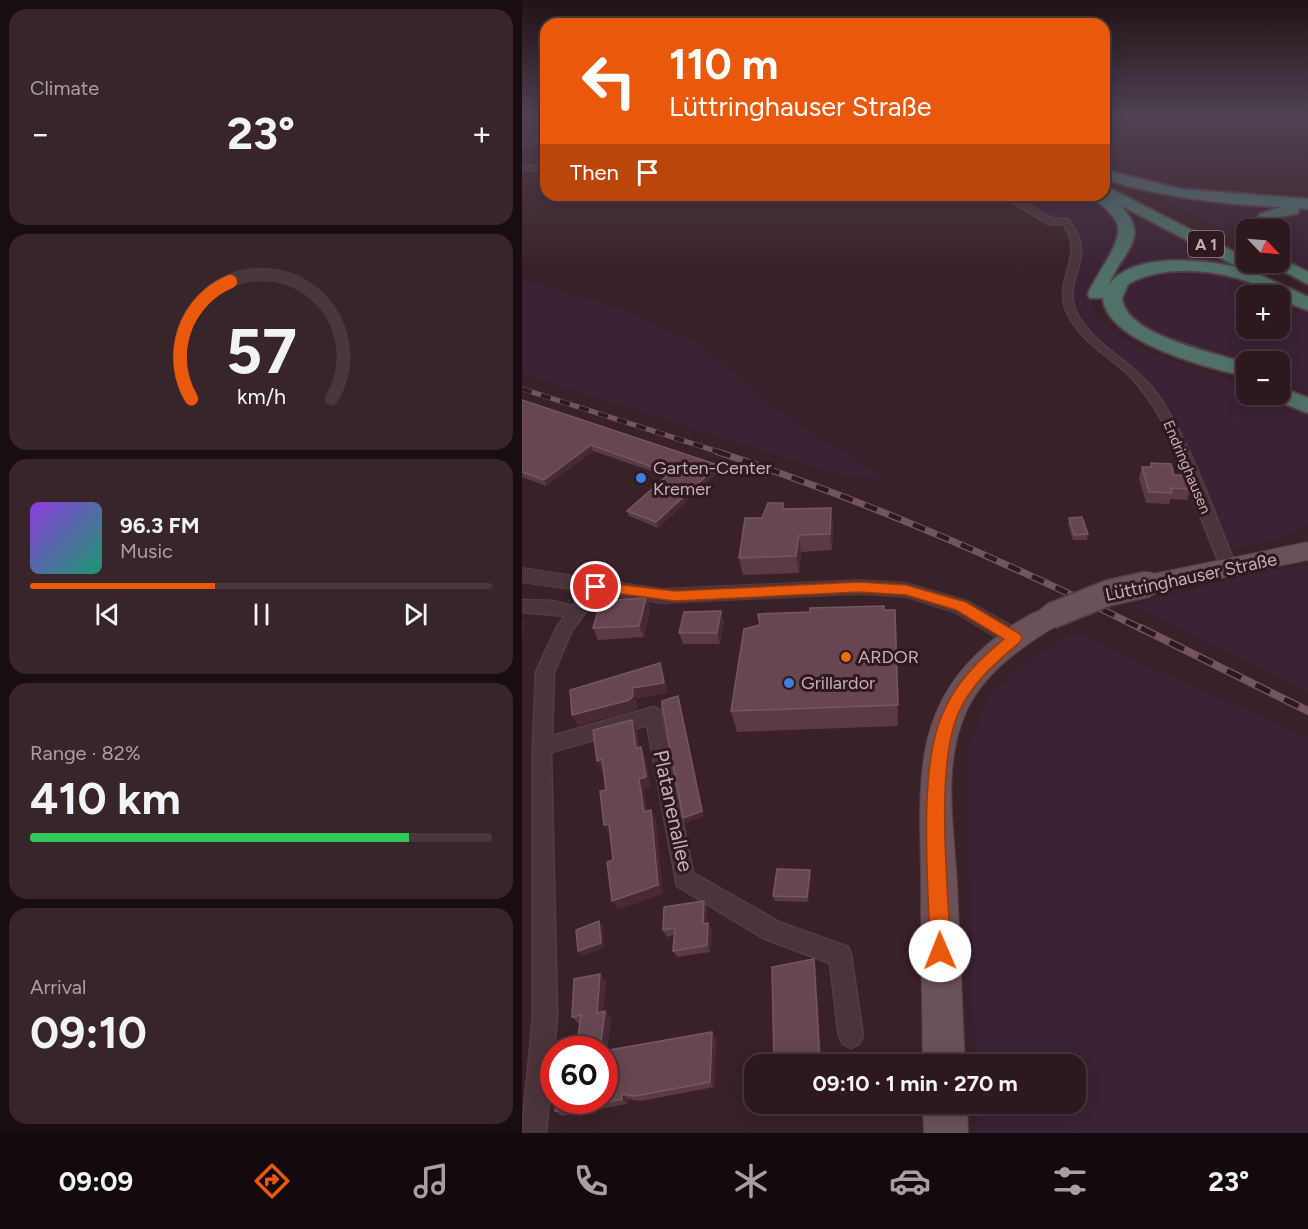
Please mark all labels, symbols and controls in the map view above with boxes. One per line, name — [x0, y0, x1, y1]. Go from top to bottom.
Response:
text: 110 m — [669, 39, 778, 90]
icon: left — [570, 42, 648, 120]
text: Climate — [30, 76, 99, 100]
text: Lüttringhauser Straße — [669, 90, 932, 123]
text: 23° — [227, 106, 295, 160]
text: − — [30, 114, 51, 153]
text: + — [471, 114, 492, 153]
icon: arrive — [631, 156, 664, 189]
text: Then — [570, 159, 619, 186]
north arrow — [1236, 219, 1290, 273]
map controls — [1236, 219, 1290, 405]
road number: A 1 — [1188, 231, 1224, 257]
button: + — [1236, 285, 1290, 339]
text: 57 — [226, 314, 296, 389]
button: − — [1236, 351, 1290, 405]
text: km/h — [237, 384, 285, 409]
street label: Endringhausen — [1159, 418, 1215, 516]
place label: Garten-Center Kremer — [653, 457, 772, 500]
marker: Garten-Center Kremer — [634, 471, 648, 485]
text: 96.3 FM — [120, 512, 200, 539]
text: Music — [120, 539, 173, 563]
street label: Lüttringhauser Straße — [1103, 548, 1279, 606]
pin — [570, 561, 621, 612]
icon: arrive — [579, 570, 612, 603]
icon: previous — [91, 598, 124, 631]
icon: pause — [245, 598, 278, 631]
icon: next — [399, 598, 432, 631]
place label: ARDOR — [858, 646, 919, 668]
marker: ARDOR — [839, 650, 853, 664]
place label: Grillardor — [801, 672, 875, 694]
marker: Grillardor — [782, 676, 796, 690]
text: Range · 82% — [30, 741, 141, 765]
street label: Platanenallee — [648, 748, 699, 874]
text: 410 km — [30, 771, 181, 825]
position arrow — [908, 919, 972, 983]
text: Arrival — [30, 975, 86, 999]
text: 09:10 — [30, 1005, 147, 1059]
speed limit sign: 60 — [540, 1036, 618, 1114]
text: 09:10 · 1 min · 270 m — [812, 1070, 1018, 1097]
icon: directions — [251, 1160, 293, 1202]
icon: music — [410, 1160, 452, 1202]
icon: phone — [570, 1160, 612, 1202]
icon: climate — [730, 1160, 772, 1202]
icon: car — [889, 1160, 931, 1202]
icon: filters — [1049, 1160, 1091, 1202]
text: 09:09 — [59, 1165, 133, 1198]
text: 23° — [1208, 1165, 1249, 1198]

